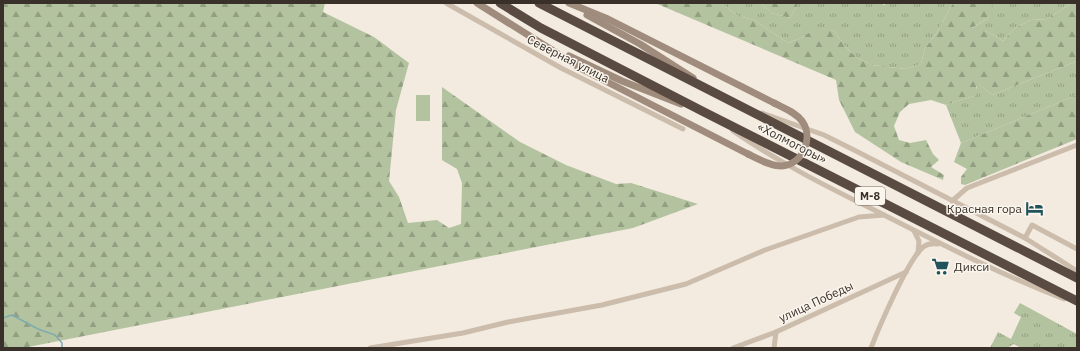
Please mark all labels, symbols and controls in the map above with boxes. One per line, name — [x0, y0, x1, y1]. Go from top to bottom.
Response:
street label: Северная улица — [525, 31, 612, 86]
street label: «Холмогоры» — [755, 119, 829, 166]
road number: М-8 — [855, 187, 885, 205]
hotel icon: Красная гора — [1025, 199, 1045, 219]
place label: Красная гора — [947, 201, 1023, 216]
supermarket icon: Дикси — [931, 257, 951, 277]
place label: Дикси — [954, 259, 989, 274]
street label: улица Победы — [776, 278, 855, 325]

